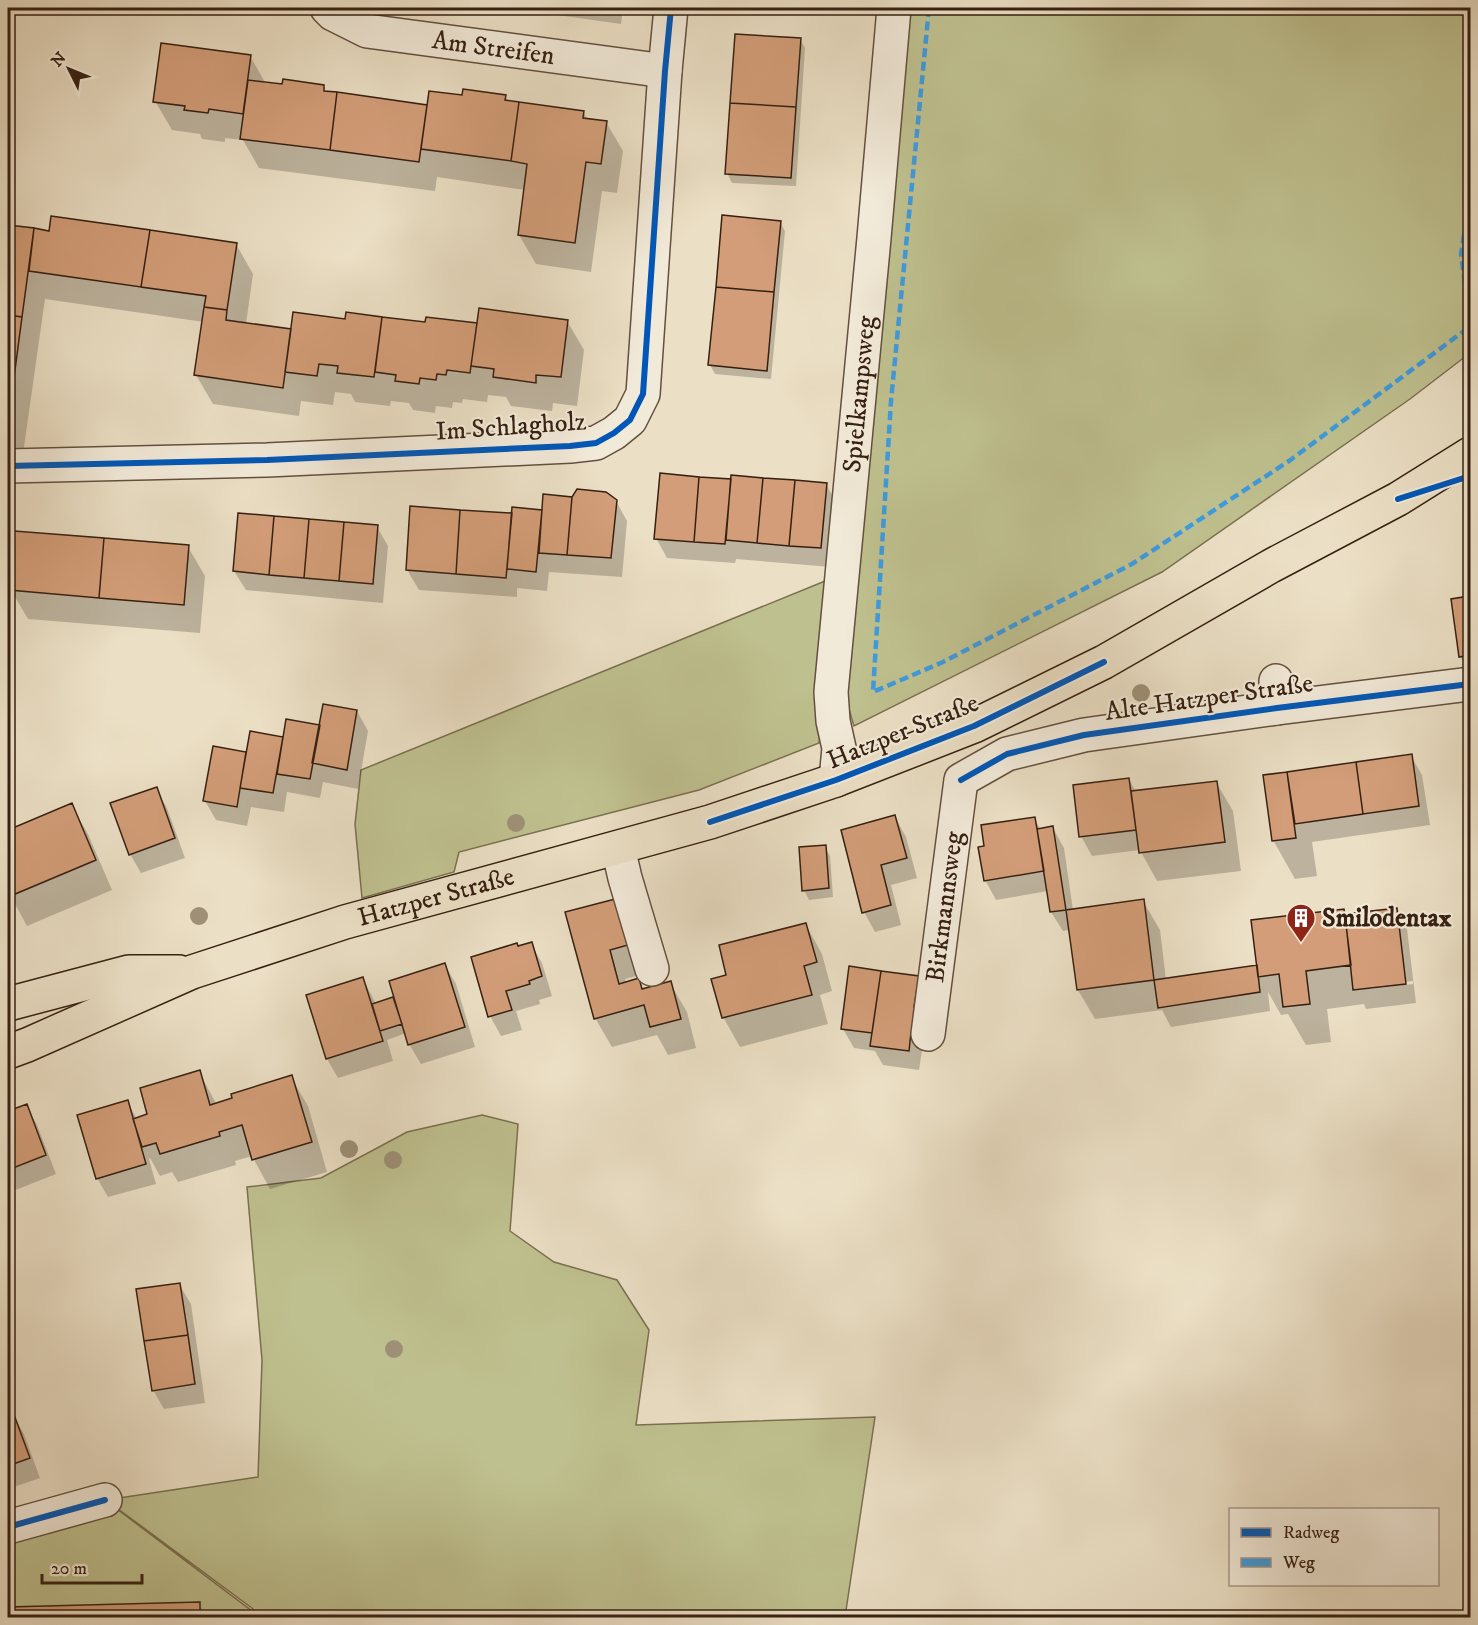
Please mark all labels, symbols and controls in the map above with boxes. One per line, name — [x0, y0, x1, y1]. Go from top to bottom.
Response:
street label: Am Streifen — [430, 23, 557, 73]
north arrow — [39, 39, 99, 99]
text: N — [47, 48, 71, 71]
street label: Spielkampsweg — [835, 314, 883, 474]
street label: Im Schlagholz — [435, 405, 587, 449]
street label: Alte Hatzper Straße — [1103, 667, 1315, 729]
street label: Hatzper Straße — [822, 687, 984, 777]
street label: Birkmannsweg — [918, 829, 971, 985]
street label: Hatzper Straße — [354, 860, 518, 934]
building icon: Smilodentax — [1285, 902, 1317, 944]
place label: Smilodentax — [1322, 902, 1452, 935]
legend — [1229, 1508, 1439, 1586]
text: Radweg — [1283, 1522, 1339, 1544]
scale bar — [42, 1547, 142, 1585]
text: Weg — [1282, 1552, 1315, 1574]
text: 20 m — [51, 1558, 87, 1580]

